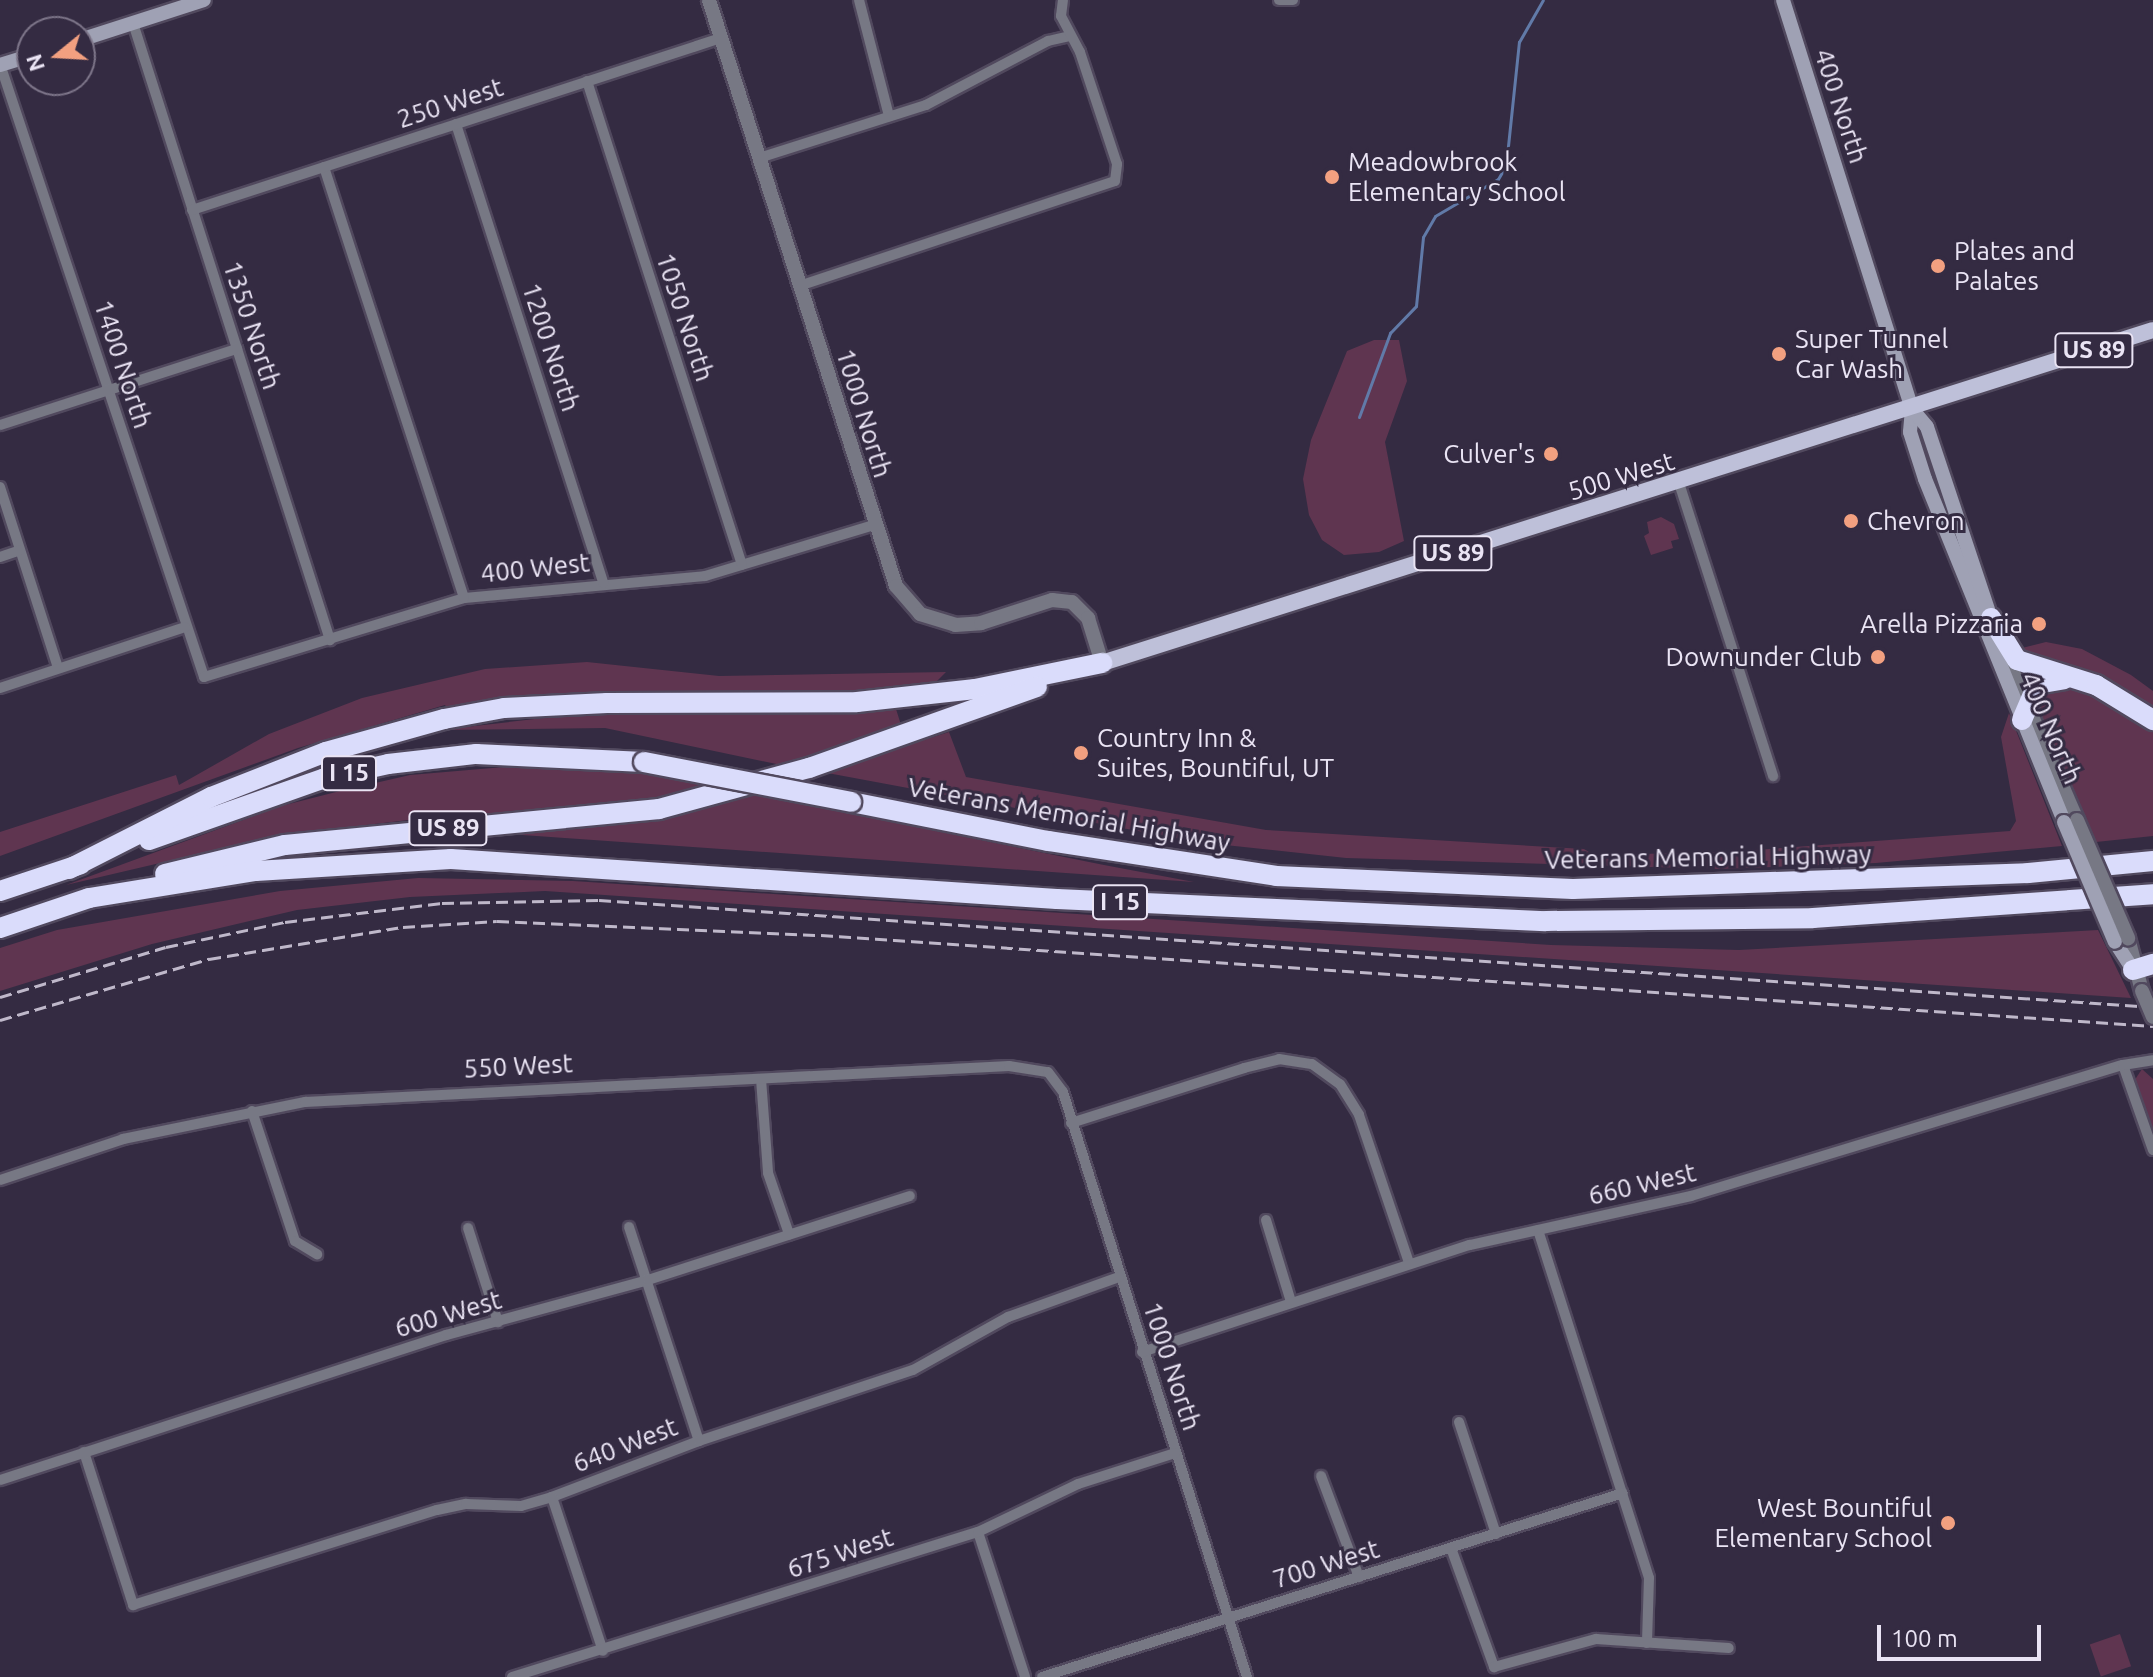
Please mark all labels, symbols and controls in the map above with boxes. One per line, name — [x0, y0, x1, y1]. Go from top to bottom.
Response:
north arrow — [16, 16, 96, 96]
street label: 400 North — [1808, 45, 1874, 167]
text: N — [20, 51, 49, 75]
street label: 250 West — [393, 71, 507, 135]
place label: Meadowbrook Elementary School — [1348, 146, 1566, 208]
marker: Meadowbrook Elementary School — [1323, 168, 1341, 186]
place label: Plates and Palates — [1954, 235, 2075, 296]
street label: 1050 North — [650, 249, 720, 385]
street label: 1350 North — [217, 257, 287, 393]
marker: Plates and Palates — [1929, 257, 1947, 275]
street label: 1200 North — [516, 279, 586, 415]
street label: 1400 North — [88, 296, 158, 432]
place label: Super Tunnel Car Wash — [1795, 323, 1948, 384]
road number: US 89 — [2054, 330, 2134, 370]
street label: 1000 North — [830, 345, 898, 481]
marker: Super Tunnel Car Wash — [1770, 345, 1788, 363]
place label: Culver's — [1443, 438, 1535, 470]
marker: Culver's — [1542, 445, 1560, 463]
street label: 500 West — [1564, 445, 1678, 507]
place label: Chevron — [1867, 505, 1965, 537]
marker: Chevron — [1842, 512, 1860, 530]
road number: US 89 — [1413, 533, 1493, 573]
street label: 400 West — [479, 547, 591, 589]
place label: Arella Pizzaria — [1860, 608, 2023, 640]
marker: Arella Pizzaria — [2030, 615, 2048, 633]
place label: Downunder Club — [1666, 641, 1862, 673]
marker: Downunder Club — [1869, 648, 1887, 666]
street label: 400 North — [2013, 667, 2089, 789]
place label: Country Inn & Suites, Bountiful, UT — [1097, 722, 1334, 784]
marker: Country Inn & Suites, Bountiful, UT — [1072, 744, 1090, 762]
road number: I 15 — [321, 753, 377, 793]
street label: Veterans Memorial Highway — [905, 771, 1233, 859]
road number: US 89 — [408, 808, 488, 848]
street label: Veterans Memorial Highway — [1544, 839, 1872, 875]
road number: I 15 — [1092, 882, 1148, 922]
street label: 550 West — [463, 1048, 573, 1084]
street label: 660 West — [1585, 1156, 1699, 1212]
street label: 600 West — [391, 1284, 505, 1344]
street label: 1000 North — [1137, 1298, 1207, 1434]
street label: 640 West — [568, 1411, 682, 1479]
place label: West Bountiful Elementary School — [1714, 1492, 1932, 1554]
marker: West Bountiful Elementary School — [1939, 1514, 1957, 1532]
street label: 675 West — [783, 1521, 897, 1585]
street label: 700 West — [1269, 1533, 1383, 1595]
scale bar — [1881, 1609, 2045, 1659]
text: 100 m — [1891, 1625, 1958, 1652]

